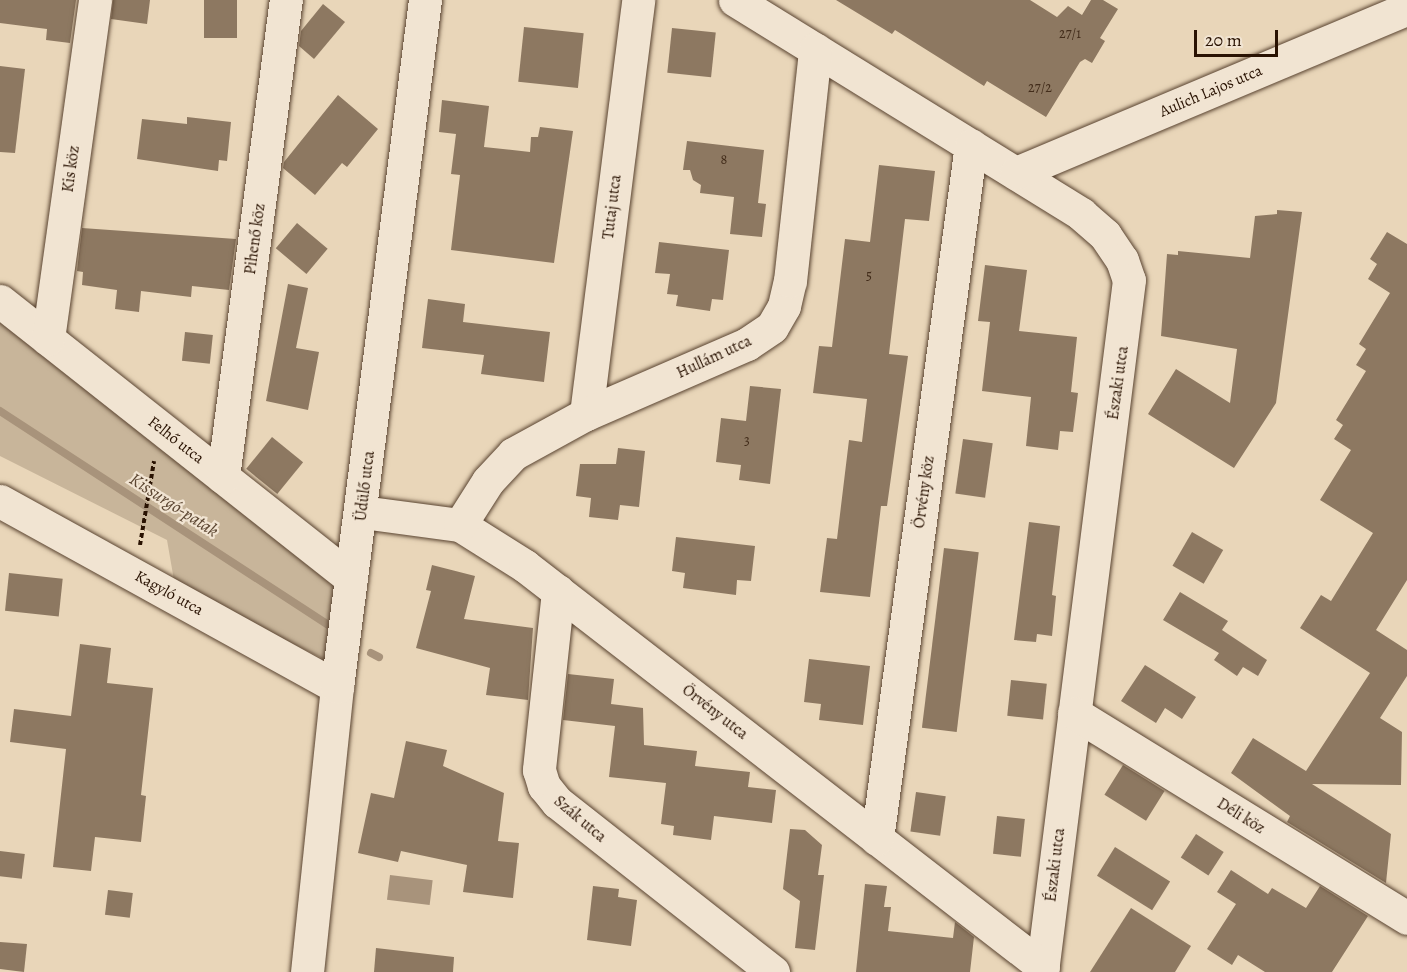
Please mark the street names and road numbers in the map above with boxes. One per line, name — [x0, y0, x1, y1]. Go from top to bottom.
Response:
street label: Aulich Lajos utca — [1157, 61, 1265, 121]
street label: Kis köz — [58, 144, 84, 194]
street label: Tutaj utca — [599, 174, 625, 240]
street label: Pihenő köz — [241, 202, 269, 276]
street label: Hullám utca — [673, 331, 755, 383]
street label: Északi utca — [1103, 345, 1133, 421]
street label: Felhő utca — [144, 412, 208, 468]
street label: Üdülő utca — [351, 450, 379, 522]
street label: Örvény köz — [909, 454, 939, 530]
street label: Kagyló utca — [131, 566, 207, 620]
street label: Örvény utca — [678, 680, 752, 744]
street label: Szák utca — [550, 792, 610, 846]
street label: Déli köz — [1213, 794, 1269, 838]
street label: Északi utca — [1041, 827, 1069, 903]

